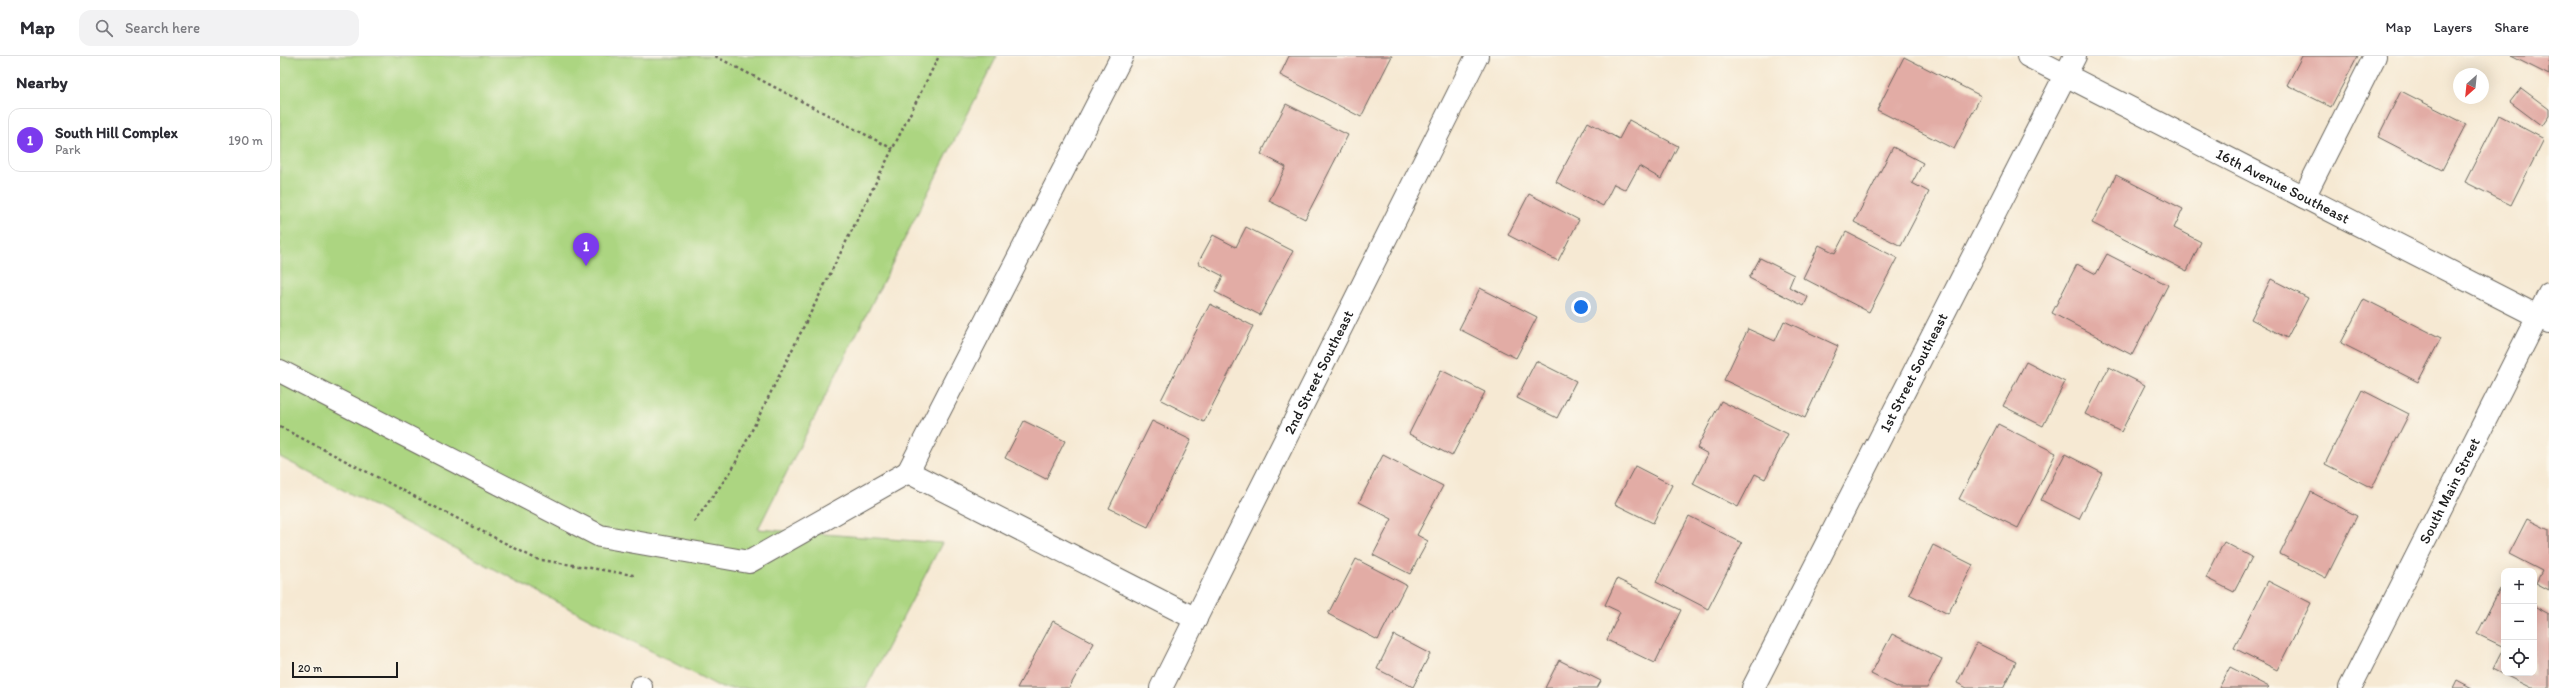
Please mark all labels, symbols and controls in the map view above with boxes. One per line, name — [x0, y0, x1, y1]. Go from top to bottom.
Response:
search box — [79, 10, 359, 46]
text: Map — [20, 16, 55, 39]
icon: search — [93, 17, 115, 39]
text: Search here — [125, 19, 200, 37]
text: Map — [2386, 19, 2411, 36]
text: Layers — [2433, 19, 2472, 36]
text: Share — [2494, 19, 2529, 36]
north arrow — [2453, 68, 2489, 104]
text: Nearby — [16, 72, 68, 92]
text: South Hill Complex — [55, 124, 178, 142]
text: 1 — [27, 133, 33, 148]
text: 190 m — [228, 133, 263, 148]
text: Park — [55, 142, 81, 157]
street label: 16th Avenue Southeast — [2213, 144, 2353, 228]
pin: 1 — [573, 233, 599, 266]
your location — [1571, 297, 1591, 317]
street label: 2nd Street Southeast — [1280, 307, 1358, 437]
street label: 1st Street Southeast — [1876, 310, 1952, 435]
street label: South Main Street — [2415, 434, 2484, 547]
map controls — [2501, 568, 2537, 676]
button: + — [2501, 568, 2537, 604]
button: − — [2501, 604, 2537, 640]
button: locate — [2501, 640, 2537, 676]
scale bar — [292, 660, 398, 679]
text: 20 m — [298, 662, 322, 675]

